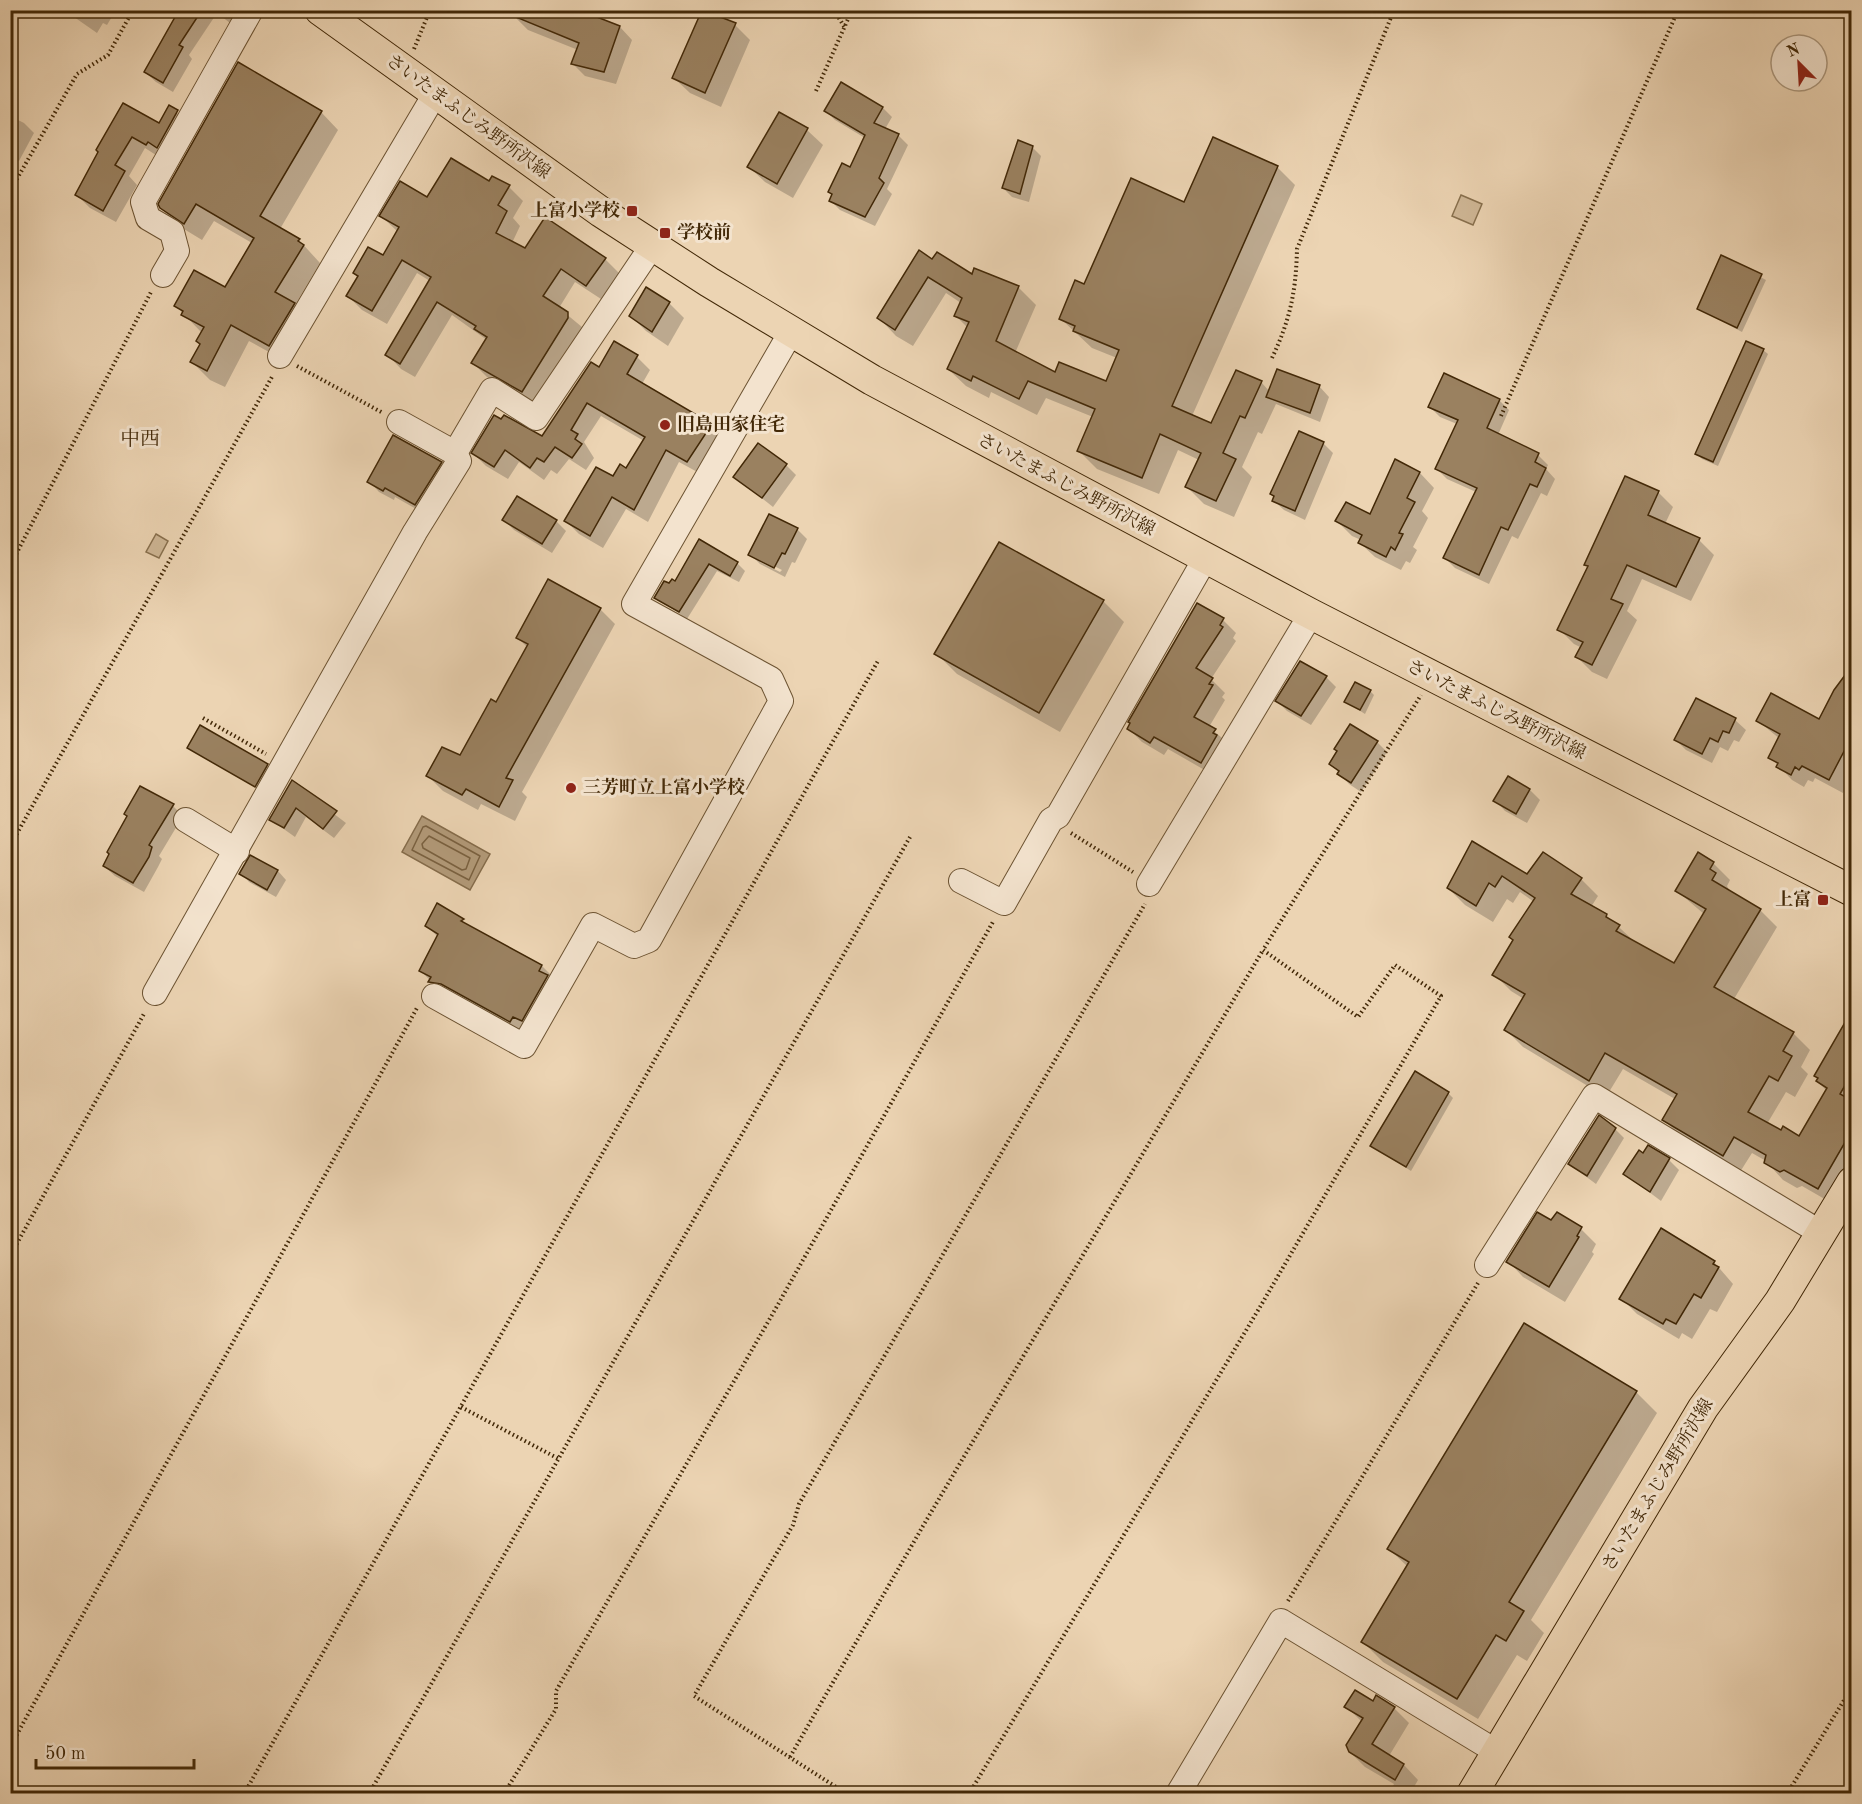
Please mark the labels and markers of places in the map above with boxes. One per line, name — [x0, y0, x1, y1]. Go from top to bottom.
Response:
place label: 上富小学校 — [530, 200, 620, 220]
marker: 上富小学校 — [625, 204, 639, 218]
place label: 学校前 — [677, 222, 731, 242]
marker: 学校前 — [658, 226, 672, 240]
place label: 旧島田家住宅 — [677, 414, 785, 434]
marker: 旧島田家住宅 — [658, 418, 672, 432]
place label: 三芳町立上富小学校 — [583, 777, 745, 797]
marker: 三芳町立上富小学校 — [564, 781, 578, 795]
place label: 上富 — [1775, 889, 1811, 909]
marker: 上富 — [1816, 893, 1830, 907]

